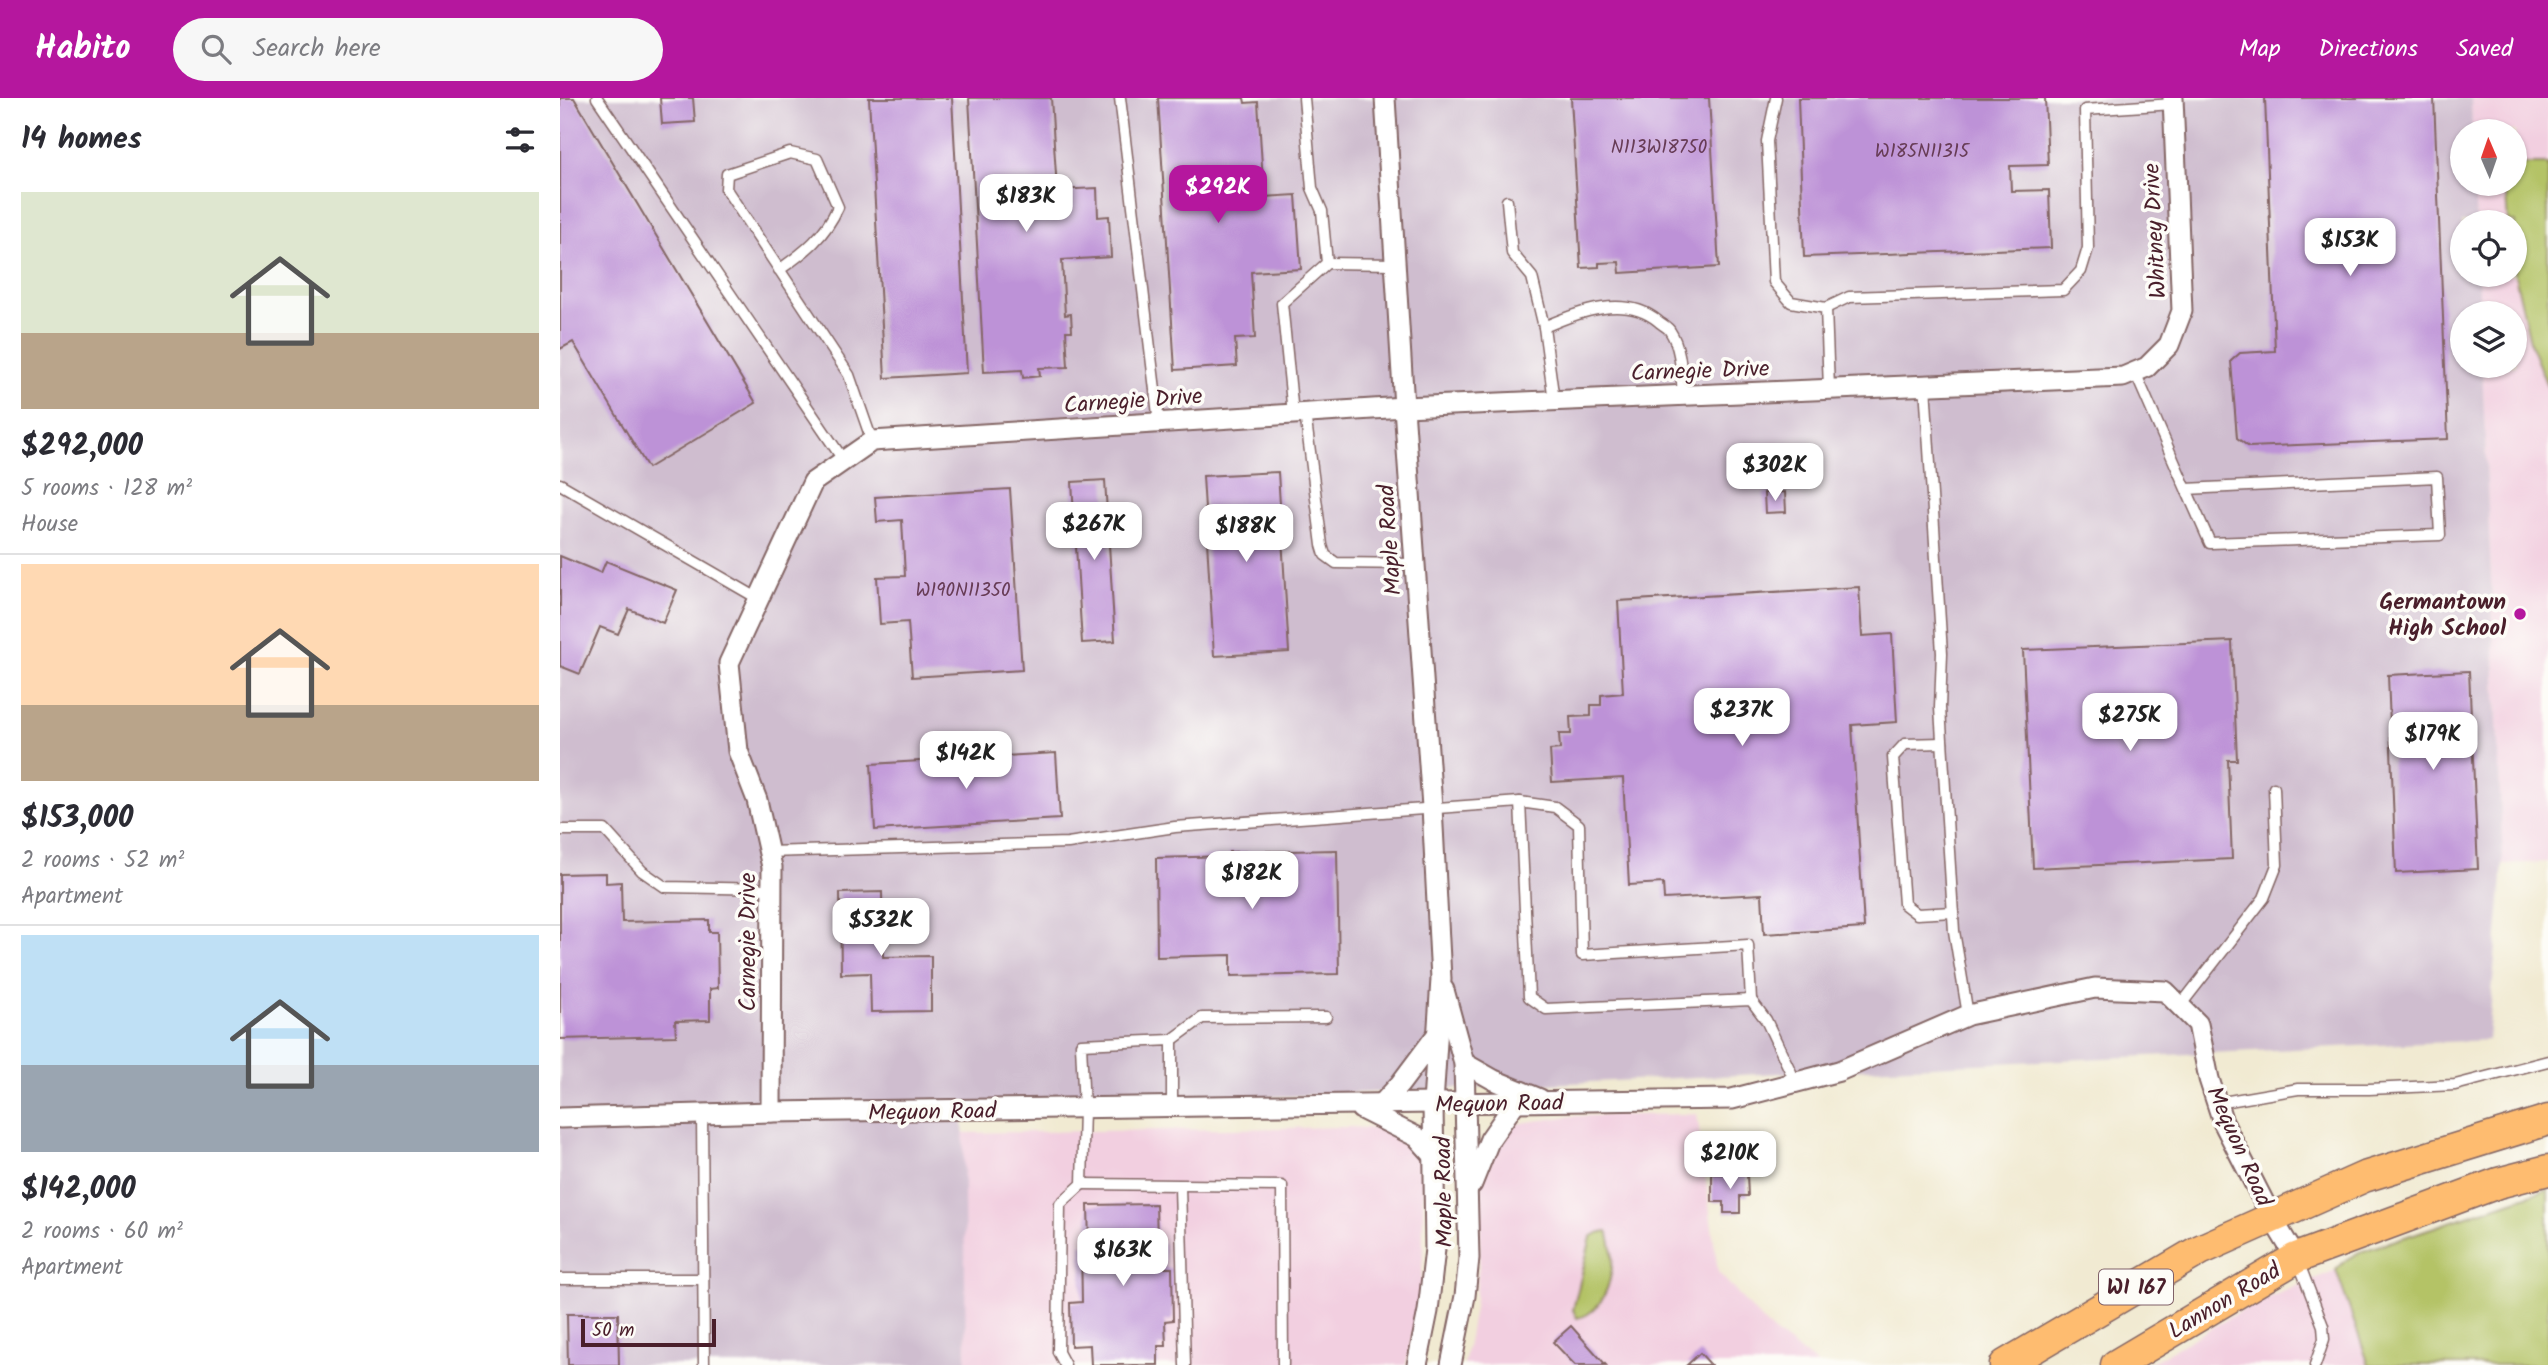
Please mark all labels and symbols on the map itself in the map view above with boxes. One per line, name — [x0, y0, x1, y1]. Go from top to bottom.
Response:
north arrow — [2450, 119, 2527, 196]
house number: N113W18750 — [1611, 133, 1707, 163]
house number: W185N11315 — [1875, 137, 1971, 167]
street label: Whitney Drive — [2134, 162, 2178, 299]
pin: $292K — [1169, 166, 1267, 225]
pin: $183K — [977, 174, 1075, 234]
pin: $153K — [2301, 218, 2399, 278]
street label: Carnegie Drive — [1630, 352, 1770, 392]
street label: Carnegie Drive — [1063, 379, 1204, 425]
pin: $302K — [1726, 444, 1824, 503]
street label: Maple Road — [1369, 483, 1413, 597]
pin: $267K — [1045, 503, 1143, 562]
pin: $188K — [1197, 504, 1295, 564]
house number: W190N11350 — [916, 576, 1010, 606]
place label: Germantown High School — [2379, 585, 2507, 647]
marker: Germantown High School — [2512, 606, 2528, 622]
pin: $237K — [1693, 688, 1791, 748]
pin: $275K — [2081, 694, 2179, 753]
pin: $179K — [2384, 712, 2482, 772]
pin: $142K — [917, 732, 1015, 791]
pin: $182K — [1203, 852, 1301, 911]
street label: Carnegie Drive — [731, 873, 767, 1011]
pin: $532K — [832, 898, 930, 958]
street label: Mequon Road — [2196, 1081, 2281, 1213]
street label: Mequon Road — [1434, 1086, 1564, 1124]
street label: Mequon Road — [867, 1094, 997, 1132]
pin: $210K — [1681, 1132, 1779, 1191]
street label: Maple Road — [1426, 1136, 1464, 1248]
pin: $163K — [1074, 1228, 1172, 1288]
street label: Lannon Road — [2162, 1254, 2289, 1350]
road number: WI 167 — [2099, 1270, 2173, 1304]
scale bar — [581, 1316, 716, 1348]

